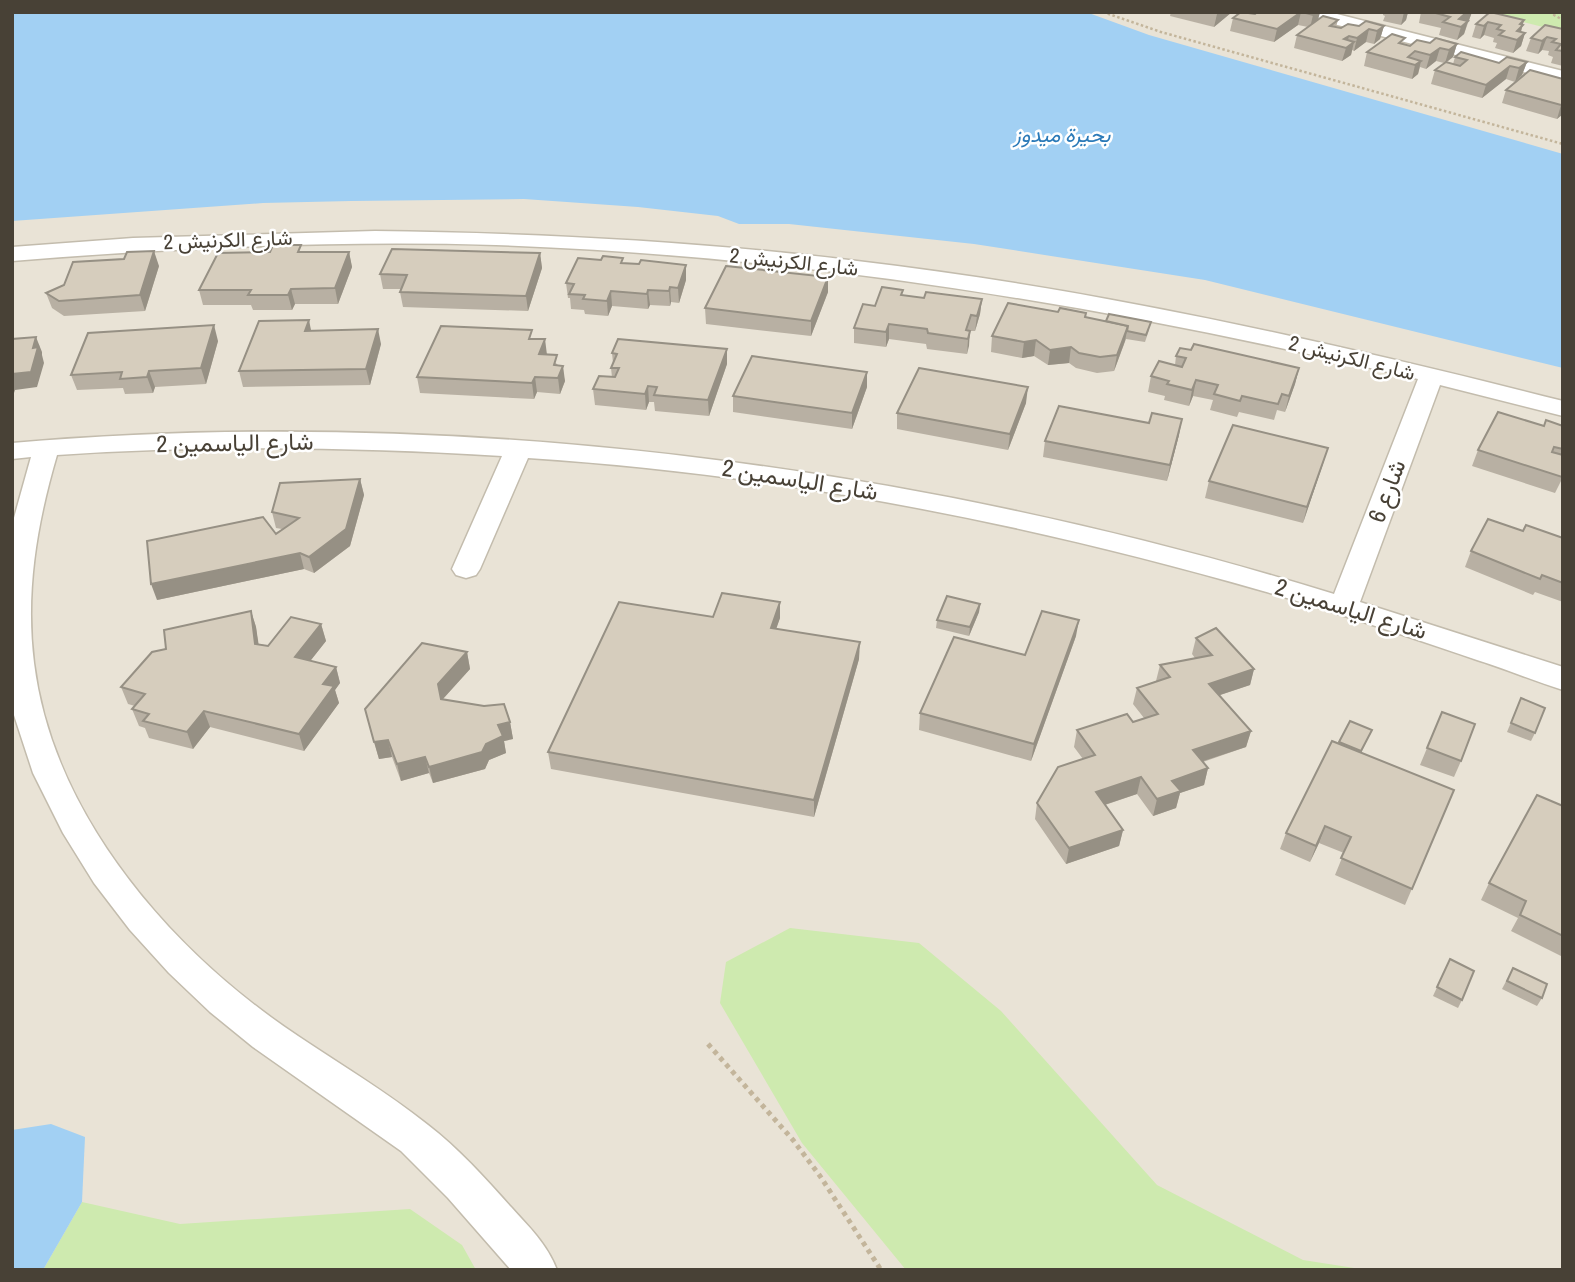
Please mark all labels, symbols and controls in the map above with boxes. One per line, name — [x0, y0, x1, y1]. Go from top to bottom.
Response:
water label: بحيرة ميدوز — [1012, 120, 1111, 149]
street label: شارع الكرنيش 2 — [163, 223, 293, 256]
street label: شارع الكرنيش 2 — [728, 240, 860, 283]
street label: شارع الكرنيش 2 — [1286, 328, 1418, 387]
street label: شارع الياسمين 2 — [156, 425, 314, 460]
street label: شارع الياسمين 2 — [720, 451, 880, 508]
street label: شارع 6 — [1360, 455, 1414, 527]
street label: شارع الياسمين 2 — [1271, 570, 1431, 647]

